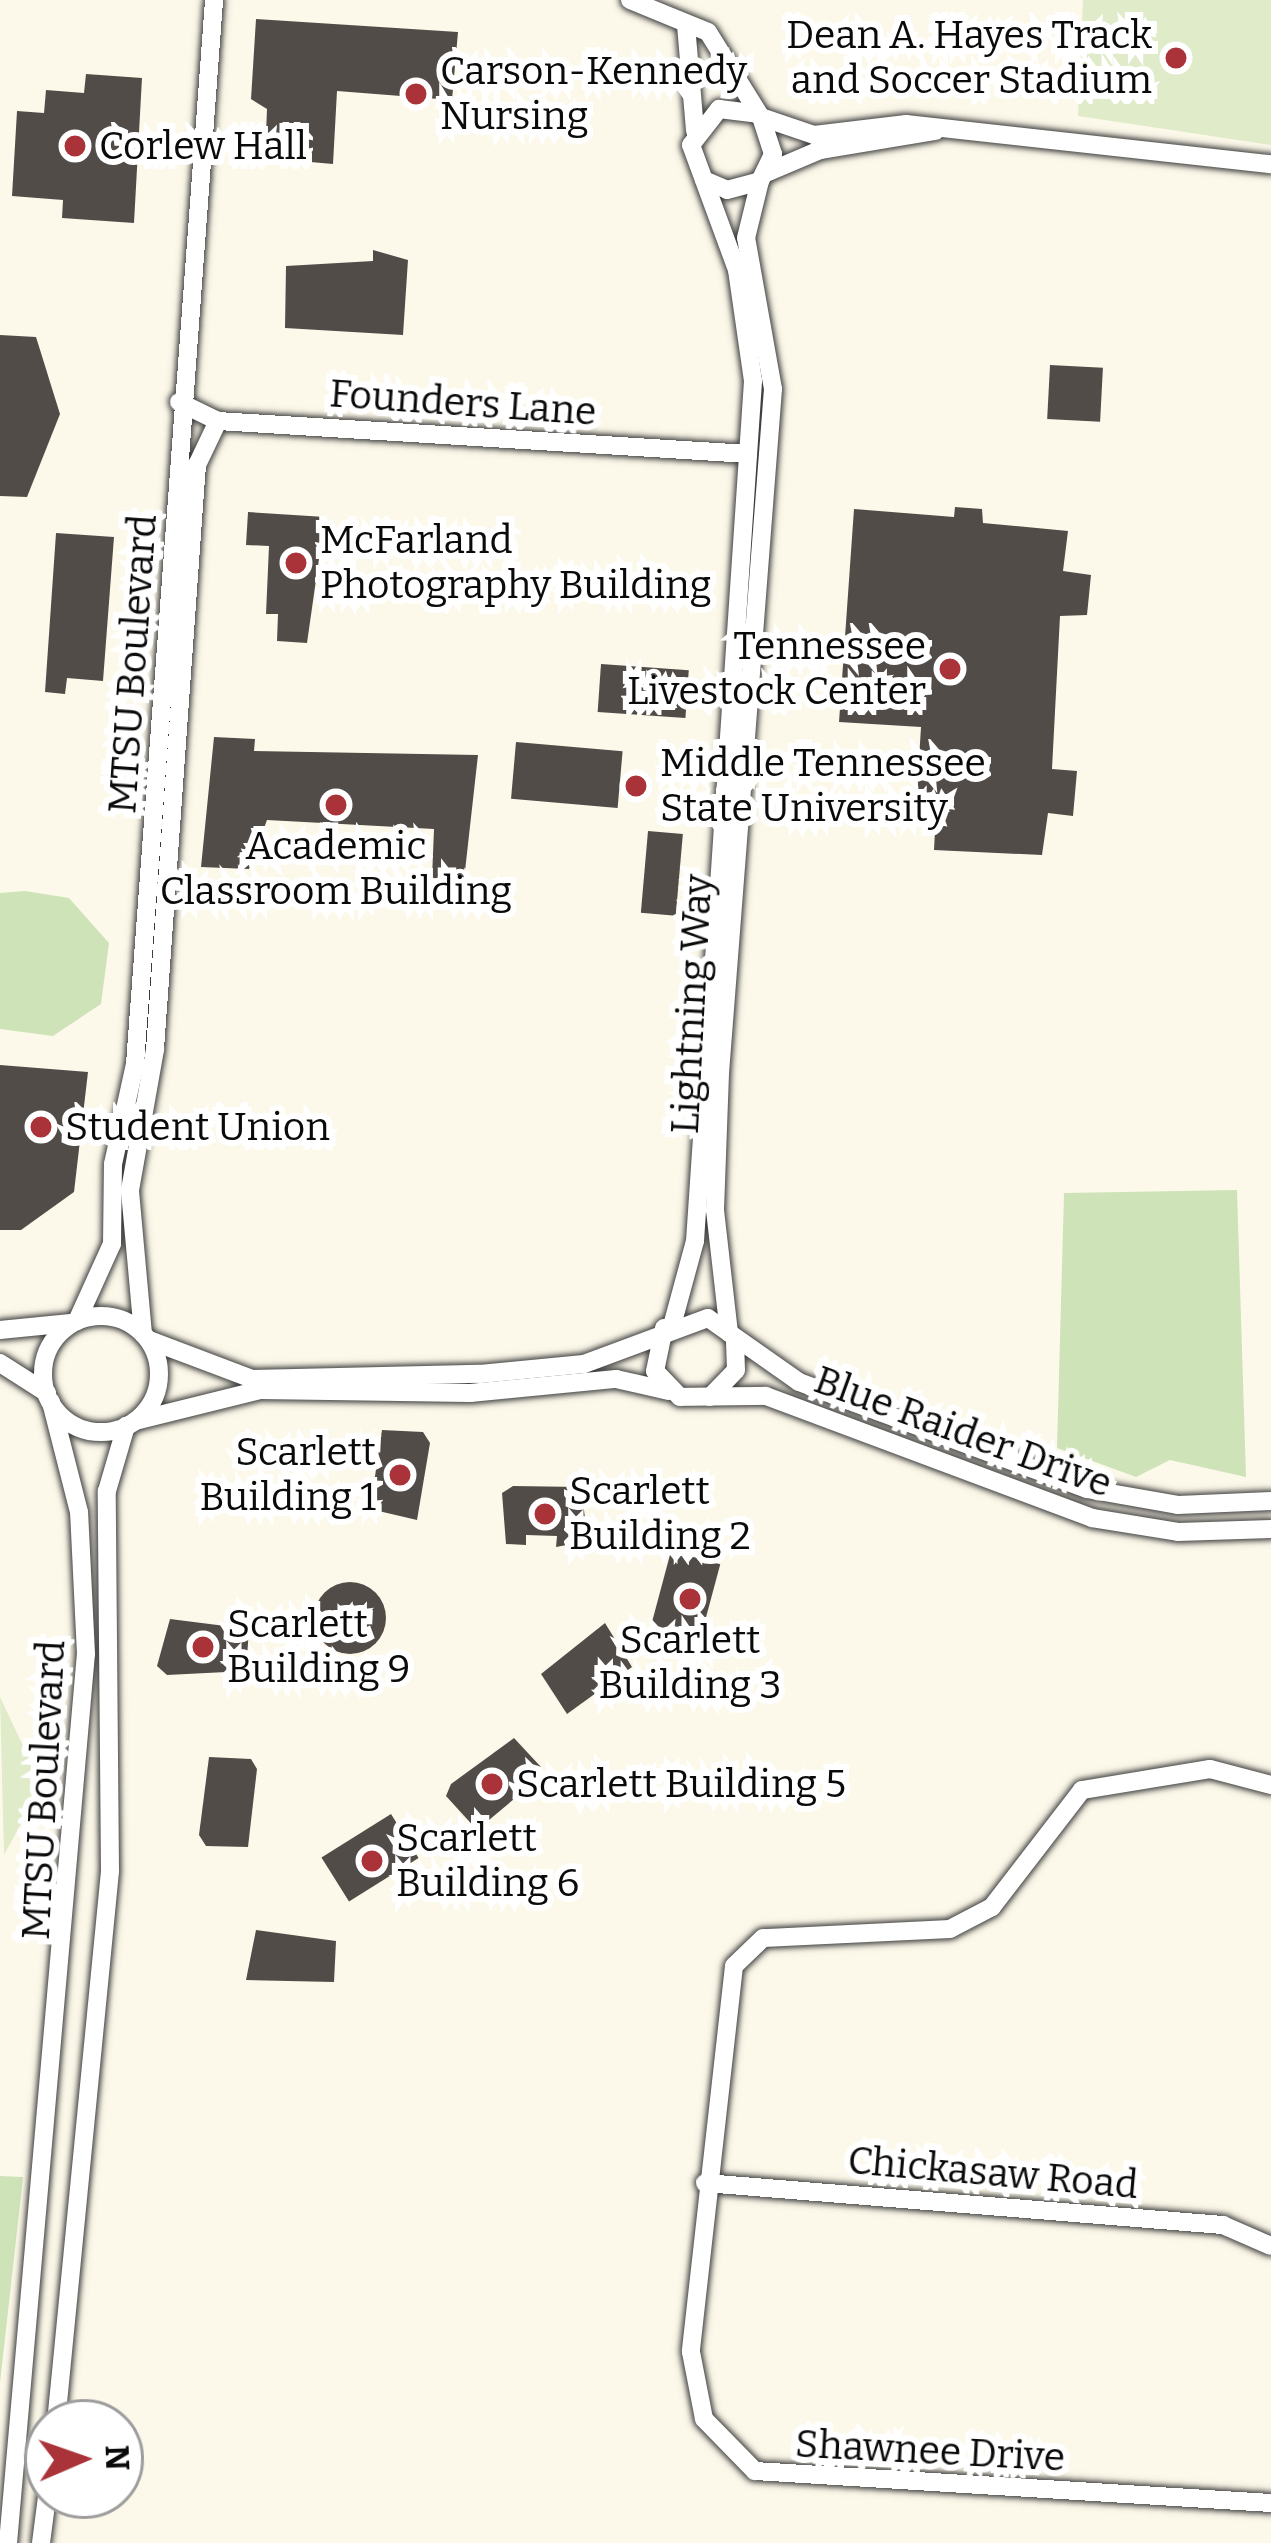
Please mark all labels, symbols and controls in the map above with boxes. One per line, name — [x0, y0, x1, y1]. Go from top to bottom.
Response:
place label: Dean A. Hayes Track and Soccer Stadium — [786, 13, 1152, 104]
marker: Dean A. Hayes Track and Soccer Stadium — [1163, 45, 1189, 71]
place label: Carson-Kennedy Nursing — [440, 49, 747, 140]
marker: Carson-Kennedy Nursing — [403, 81, 429, 107]
place label: Corlew Hall — [99, 123, 307, 169]
marker: Corlew Hall — [62, 133, 88, 159]
street label: Founders Lane — [328, 370, 598, 436]
street label: MTSU Boulevard — [99, 513, 167, 815]
place label: McFarland Photography Building — [320, 518, 712, 609]
marker: McFarland Photography Building — [283, 550, 309, 576]
place label: Tennessee Livestock Center — [627, 624, 926, 715]
marker: Tennessee Livestock Center — [937, 656, 963, 682]
place label: Middle Tennessee State University — [660, 741, 986, 832]
marker: Middle Tennessee State University — [623, 773, 649, 799]
marker: Academic Classroom Building — [323, 792, 349, 818]
place label: Academic Classroom Building — [160, 824, 512, 915]
street label: Lightning Way — [662, 873, 722, 1135]
place label: Student Union — [65, 1104, 330, 1150]
marker: Student Union — [28, 1114, 54, 1140]
street label: Blue Raider Drive — [808, 1357, 1118, 1507]
place label: Scarlett Building 1 — [200, 1430, 376, 1521]
marker: Scarlett Building 1 — [387, 1462, 413, 1488]
place label: Scarlett Building 2 — [569, 1469, 751, 1560]
marker: Scarlett Building 2 — [532, 1501, 558, 1527]
marker: Scarlett Building 3 — [677, 1586, 703, 1612]
place label: Scarlett Building 9 — [227, 1602, 410, 1693]
place label: Scarlett Building 3 — [599, 1618, 781, 1709]
marker: Scarlett Building 9 — [190, 1634, 216, 1660]
street label: MTSU Boulevard — [13, 1639, 75, 1941]
place label: Scarlett Building 5 — [516, 1761, 846, 1807]
marker: Scarlett Building 5 — [479, 1771, 505, 1797]
place label: Scarlett Building 6 — [396, 1816, 579, 1907]
marker: Scarlett Building 6 — [359, 1848, 385, 1874]
street label: Chickasaw Road — [846, 2137, 1140, 2209]
north arrow — [24, 2399, 144, 2519]
street label: Shawnee Drive — [794, 2421, 1066, 2481]
text: N — [97, 2444, 137, 2471]

